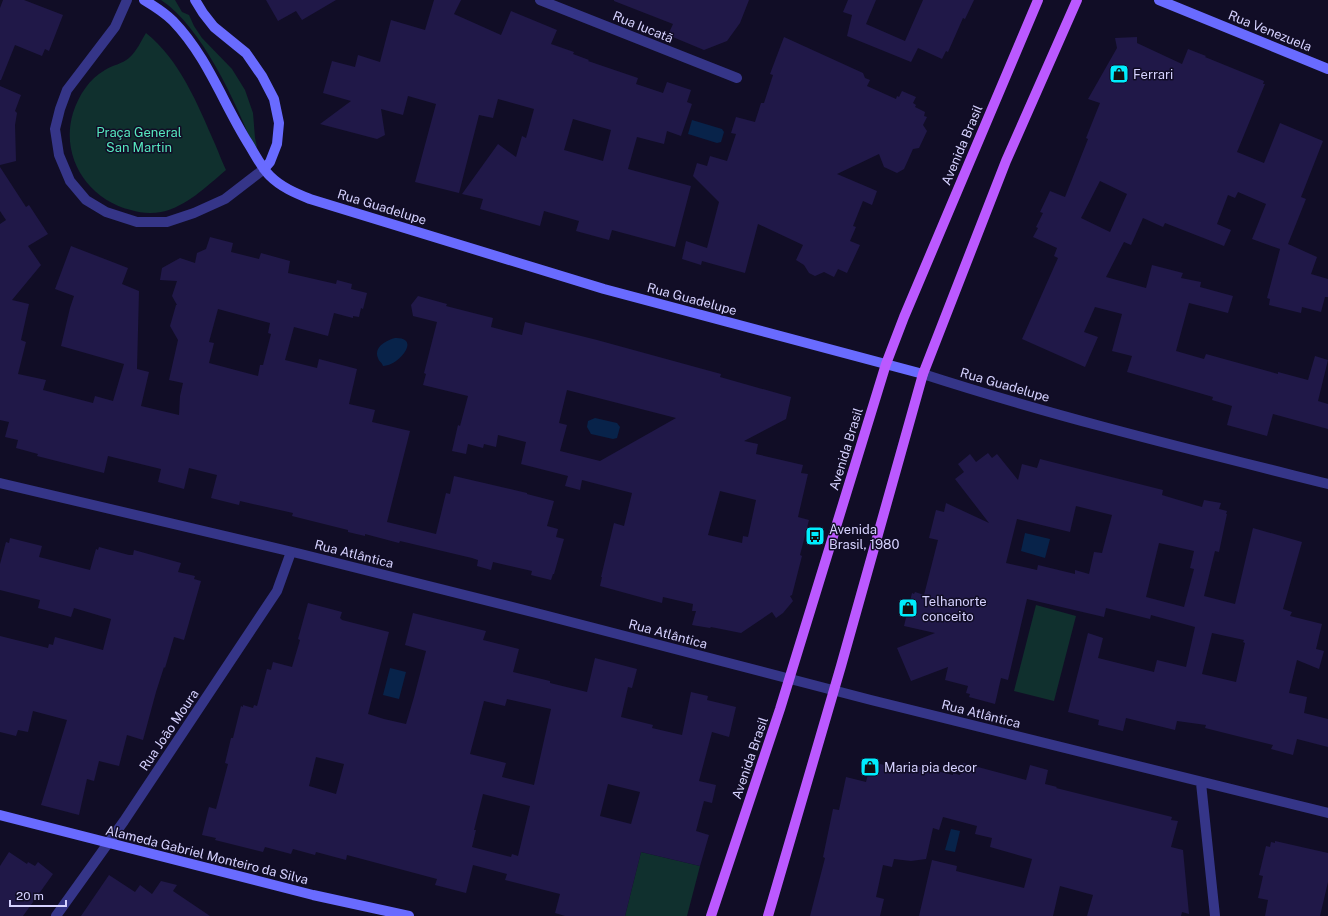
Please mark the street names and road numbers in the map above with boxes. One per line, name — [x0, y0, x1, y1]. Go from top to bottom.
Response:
street label: Rua Venezuela — [1226, 7, 1314, 55]
street label: Rua Iucatã — [611, 8, 675, 46]
street label: Avenida Brasil — [938, 103, 986, 187]
street label: Rua Guadelupe — [336, 186, 428, 228]
street label: Rua Guadelupe — [645, 280, 739, 318]
street label: Rua Guadelupe — [959, 365, 1051, 405]
street label: Avenida Brasil — [826, 406, 866, 492]
street label: Rua Atlântica — [313, 537, 395, 571]
street label: Rua Atlântica — [627, 616, 709, 652]
street label: Rua João Moura — [136, 686, 202, 774]
street label: Rua Atlântica — [940, 697, 1022, 731]
street label: Avenida Brasil — [729, 715, 771, 801]
street label: Alameda Gabriel Monteiro da Silva — [104, 823, 310, 887]

